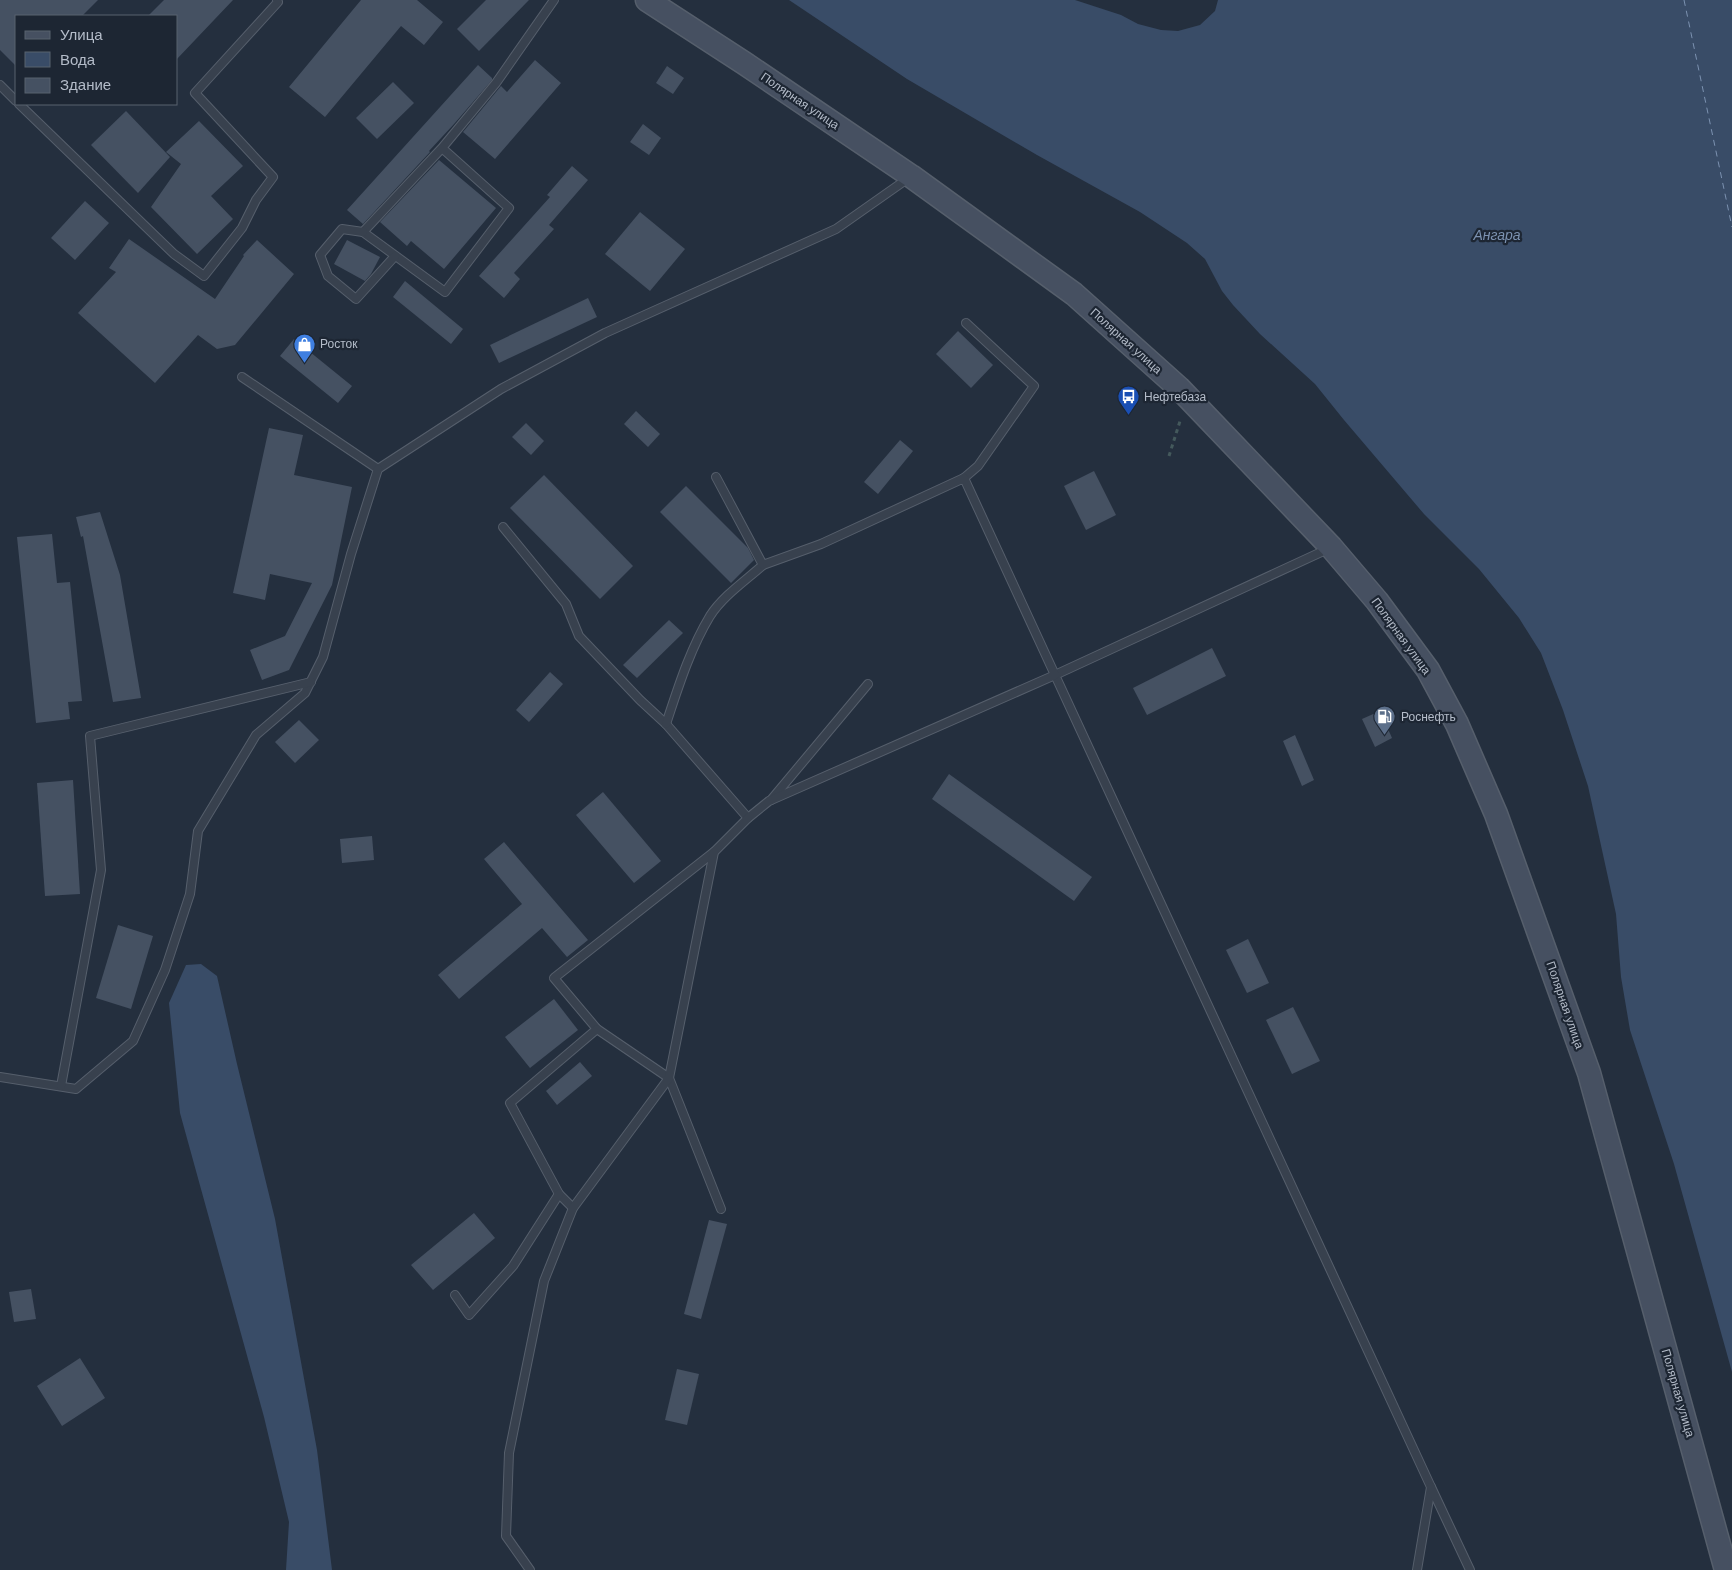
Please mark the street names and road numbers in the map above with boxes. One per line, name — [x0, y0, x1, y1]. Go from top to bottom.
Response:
street label: Полярная улица — [758, 70, 842, 133]
street label: Полярная улица — [1087, 305, 1165, 377]
street label: Полярная улица — [1368, 595, 1434, 677]
street label: Полярная улица — [1544, 960, 1587, 1051]
street label: Полярная улица — [1659, 1347, 1697, 1439]

